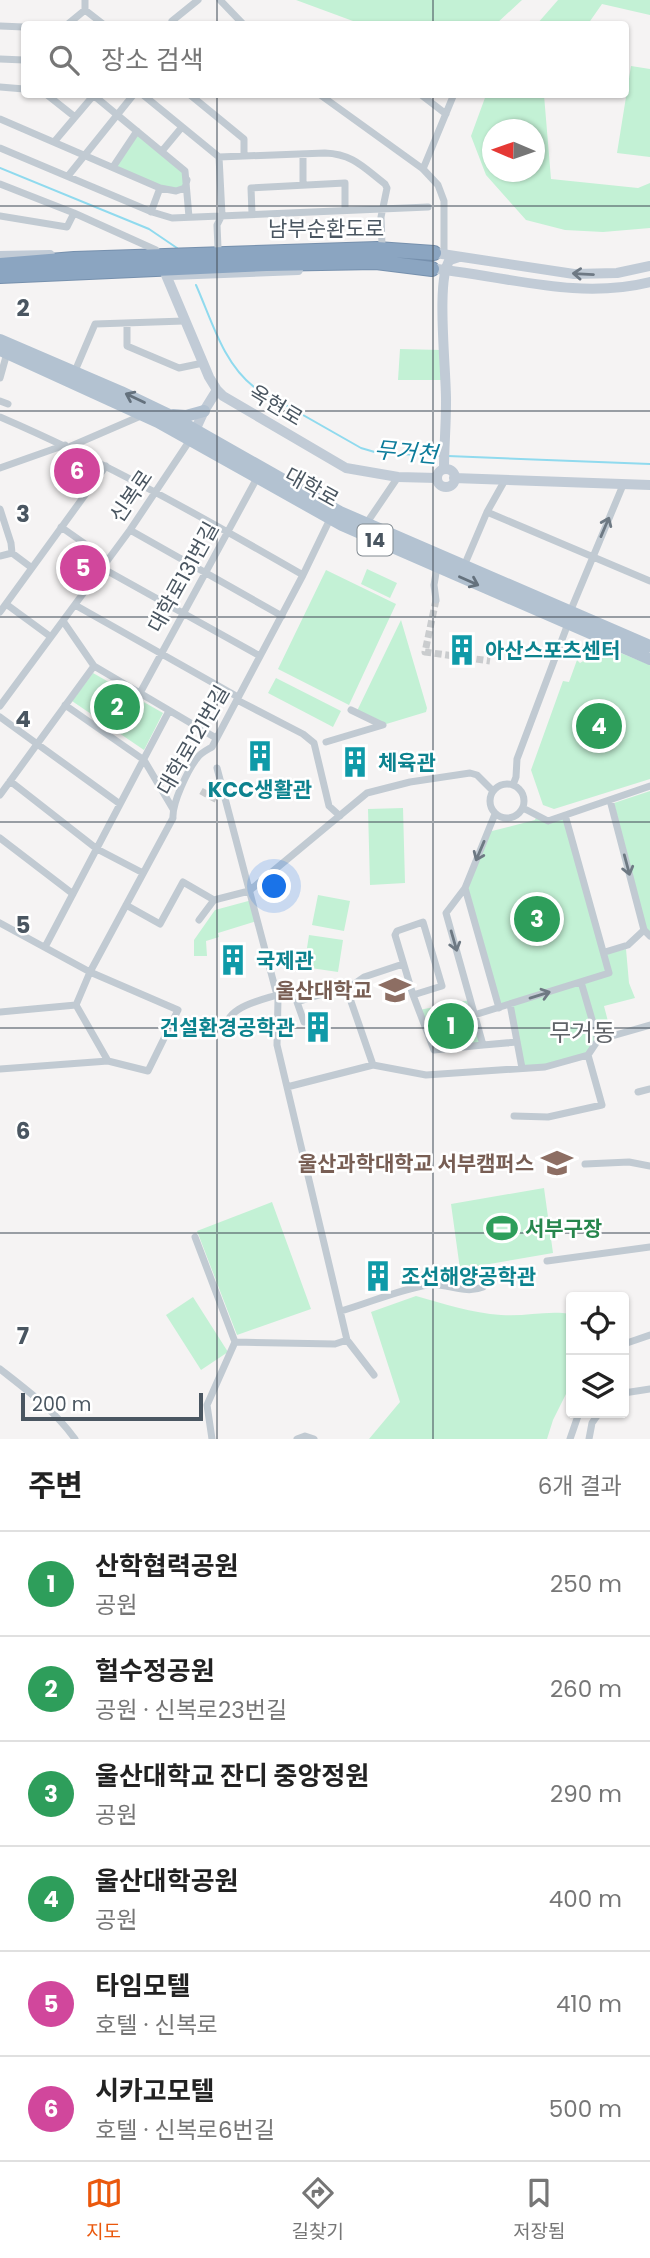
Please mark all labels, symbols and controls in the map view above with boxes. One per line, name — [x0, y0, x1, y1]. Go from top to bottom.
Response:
search box — [21, 21, 629, 98]
icon: search — [45, 41, 83, 79]
text: 장소 검색 — [101, 42, 204, 78]
north arrow — [482, 119, 545, 182]
street label: 남부순환도로 — [268, 214, 384, 243]
one-way arrow — [572, 267, 594, 280]
text: 2 — [16, 292, 30, 324]
street label: 옥현로 — [244, 378, 308, 432]
one-way arrow — [125, 391, 146, 404]
water label: 무거천 — [373, 433, 442, 471]
pin: 6 — [54, 445, 100, 497]
street label: 대학로 — [280, 460, 344, 514]
street label: 신복로 — [103, 464, 159, 528]
text: 3 — [16, 498, 30, 530]
street label: 대학로131번길 — [141, 516, 225, 638]
one-way arrow — [600, 517, 613, 538]
road number: 14 — [358, 524, 392, 555]
pin: 5 — [60, 542, 106, 594]
one-way arrow — [458, 575, 480, 588]
building icon: 아산스포츠센터 — [445, 633, 479, 667]
place label: 아산스포츠센터 — [485, 636, 620, 665]
street label: 대학로121번길 — [150, 680, 236, 800]
pin: 2 — [94, 681, 140, 733]
pin: 4 — [576, 700, 622, 752]
text: 4 — [15, 703, 31, 735]
building icon: KCC생활관 — [243, 739, 277, 773]
building icon: 체육관 — [338, 745, 372, 779]
place label: 체육관 — [378, 748, 436, 777]
place label: KCC생활관 — [208, 775, 312, 804]
one-way arrow — [473, 840, 486, 861]
one-way arrow — [621, 853, 634, 876]
your location — [257, 869, 291, 903]
pin: 3 — [514, 893, 560, 945]
text: 5 — [16, 909, 30, 941]
one-way arrow — [448, 930, 461, 952]
building icon: 국제관 — [216, 943, 250, 977]
place label: 국제관 — [256, 946, 314, 975]
school or university icon: 울산대학교 — [378, 973, 412, 1007]
place label: 울산대학교 — [275, 976, 372, 1005]
one-way arrow — [528, 988, 550, 1000]
pin: 1 — [428, 1000, 474, 1052]
building icon: 건설환경공학관 — [301, 1010, 335, 1044]
place label: 건설환경공학관 — [160, 1013, 295, 1042]
district label: 무거동 — [549, 1016, 615, 1049]
text: 6 — [16, 1115, 30, 1147]
school or university icon: 울산과학대학교 서부캠퍼스 — [540, 1146, 574, 1180]
place label: 울산과학대학교 서부캠퍼스 — [298, 1149, 534, 1178]
sports icon: 서부구장 — [485, 1211, 519, 1245]
place label: 서부구장 — [525, 1214, 602, 1243]
building icon: 조선해양공학관 — [361, 1259, 395, 1293]
place label: 조선해양공학관 — [401, 1262, 536, 1291]
map controls — [566, 1292, 629, 1418]
button: locate — [566, 1292, 629, 1355]
text: 7 — [17, 1320, 29, 1352]
button: layers — [566, 1355, 629, 1418]
scale bar — [21, 1390, 203, 1422]
text: 200 m — [32, 1391, 91, 1418]
text: 주변 — [28, 1464, 83, 1507]
text: 6개 결과 — [538, 1470, 622, 1502]
text: 산학협력공원 — [95, 1548, 239, 1584]
text: 1 — [47, 1568, 55, 1600]
text: 250 m — [550, 1568, 622, 1600]
text: 공원 — [95, 1589, 137, 1621]
text: 헐수정공원 — [95, 1653, 215, 1689]
text: 2 — [44, 1673, 58, 1705]
text: 260 m — [550, 1673, 622, 1705]
text: 공원 · 신복로23번길 — [95, 1694, 287, 1726]
text: 울산대학교 잔디 중앙정원 — [95, 1758, 369, 1794]
text: 3 — [44, 1778, 58, 1810]
text: 290 m — [550, 1778, 622, 1810]
text: 공원 — [95, 1799, 137, 1831]
text: 울산대학공원 — [95, 1863, 239, 1899]
text: 4 — [43, 1883, 59, 1915]
text: 400 m — [549, 1883, 622, 1915]
text: 공원 — [95, 1904, 137, 1936]
text: 타임모텔 — [95, 1968, 191, 2004]
text: 5 — [44, 1988, 58, 2020]
text: 410 m — [556, 1988, 622, 2020]
text: 호텔 · 신복로 — [95, 2009, 218, 2041]
text: 시카고모텔 — [95, 2073, 215, 2109]
text: 6 — [44, 2093, 58, 2125]
text: 500 m — [549, 2093, 622, 2125]
text: 호텔 · 신복로6번길 — [95, 2114, 275, 2146]
tab: 지도 — [85, 2174, 123, 2246]
tab: 길찾기 — [292, 2174, 344, 2246]
tab: 저장됨 — [513, 2174, 565, 2246]

